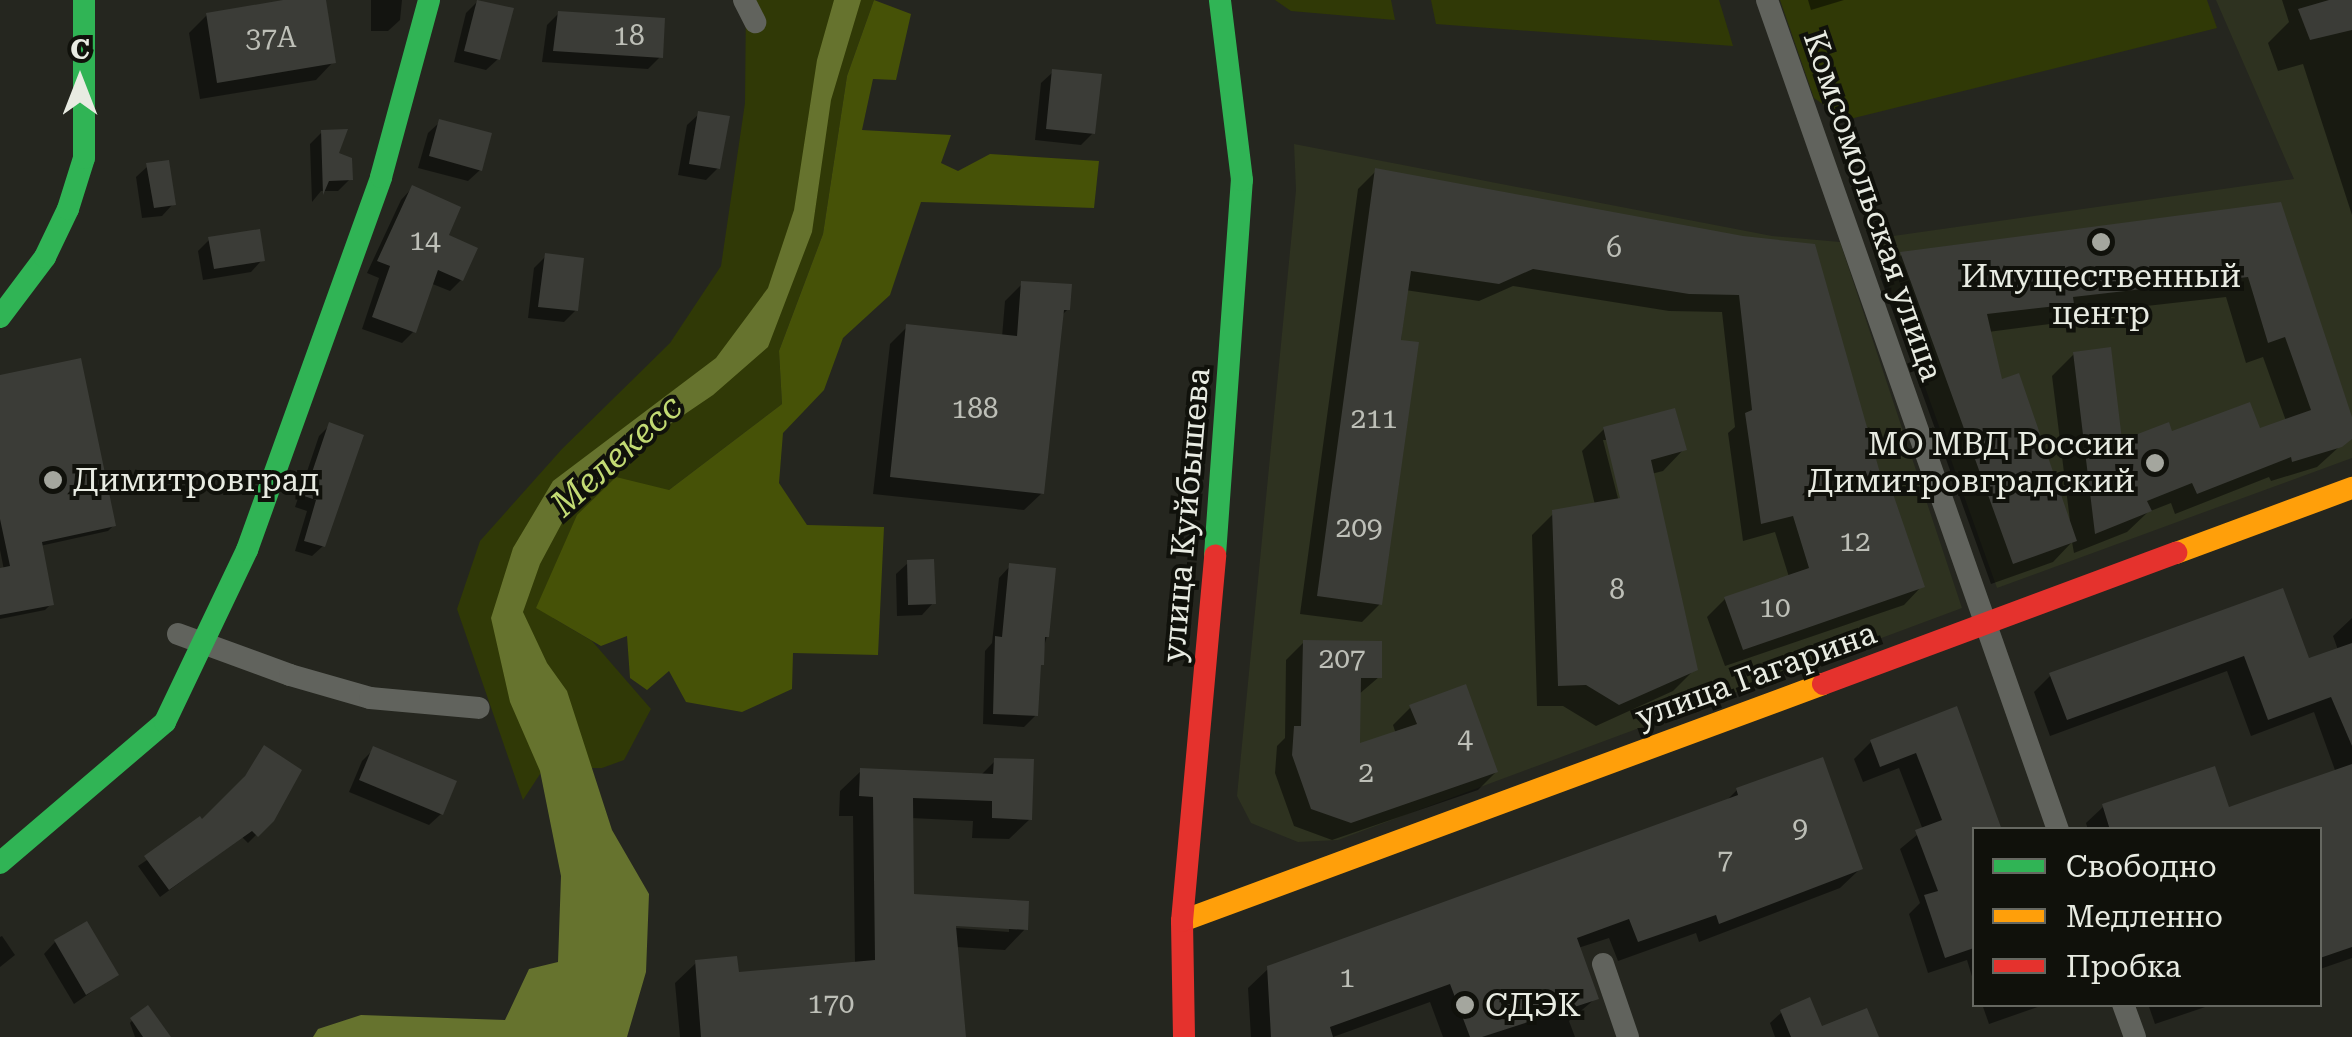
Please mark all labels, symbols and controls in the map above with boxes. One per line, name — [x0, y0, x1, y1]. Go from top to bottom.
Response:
house number: 18 — [613, 19, 645, 53]
house number: 37А — [246, 21, 296, 55]
street label: Комсомольская улица — [1795, 26, 1951, 386]
north arrow — [30, 30, 130, 130]
text: С — [70, 33, 90, 66]
house number: 14 — [409, 224, 441, 258]
house number: 6 — [1606, 231, 1622, 265]
marker: Имущественный центр — [2090, 231, 2112, 253]
place label: Имущественный центр — [1961, 258, 2241, 333]
street label: улица Куйбышева — [1154, 366, 1218, 664]
water label: Мелекесс — [543, 386, 691, 526]
house number: 188 — [951, 392, 999, 426]
house number: 211 — [1350, 402, 1398, 436]
place label: МО МВД России Димитровградский — [1808, 426, 2135, 501]
marker: МО МВД России Димитровградский — [2144, 452, 2166, 474]
place label: Димитровград — [73, 461, 319, 499]
marker: Димитровград — [42, 469, 64, 491]
house number: 209 — [1335, 511, 1383, 545]
house number: 12 — [1839, 525, 1871, 559]
house number: 8 — [1609, 573, 1625, 607]
house number: 10 — [1759, 591, 1791, 625]
street label: улица Гагарина — [1630, 614, 1882, 736]
house number: 207 — [1318, 642, 1366, 676]
house number: 4 — [1457, 722, 1473, 756]
house number: 2 — [1358, 756, 1374, 790]
house number: 9 — [1792, 811, 1808, 845]
legend — [1972, 827, 2322, 1007]
house number: 7 — [1717, 843, 1733, 877]
text: Свободно — [2066, 849, 2217, 884]
text: Медленно — [2066, 899, 2223, 934]
text: Пробка — [2066, 949, 2181, 984]
house number: 1 — [1339, 961, 1355, 995]
place label: СДЭК — [1485, 986, 1581, 1024]
house number: 170 — [807, 987, 855, 1021]
marker: СДЭК — [1454, 994, 1476, 1016]

